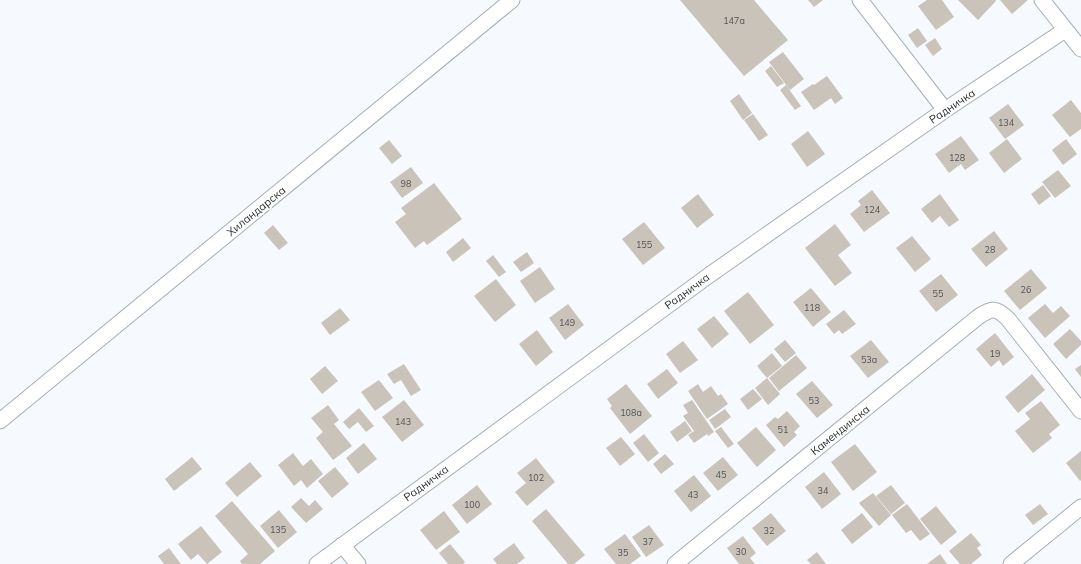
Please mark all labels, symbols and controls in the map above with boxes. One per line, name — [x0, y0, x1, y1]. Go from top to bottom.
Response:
house number: 147a — [723, 15, 745, 26]
street label: Радничка — [926, 86, 978, 126]
house number: 134 — [998, 117, 1015, 128]
house number: 128 — [949, 152, 965, 163]
house number: 98 — [401, 178, 411, 189]
street label: Хиландарска — [224, 183, 288, 239]
house number: 124 — [864, 204, 881, 215]
house number: 155 — [636, 239, 653, 250]
house number: 28 — [985, 244, 995, 255]
street label: Радничка — [662, 270, 712, 312]
house number: 26 — [1021, 284, 1031, 295]
house number: 55 — [933, 288, 944, 299]
house number: 118 — [804, 302, 820, 313]
house number: 149 — [559, 317, 575, 328]
house number: 19 — [990, 348, 1000, 359]
house number: 53a — [861, 354, 877, 365]
house number: 53 — [809, 395, 819, 406]
street label: Камендинска — [808, 402, 872, 458]
house number: 108a — [620, 407, 642, 418]
house number: 143 — [395, 416, 411, 427]
house number: 51 — [778, 424, 788, 435]
street label: Радничка — [401, 462, 451, 504]
house number: 45 — [716, 469, 727, 480]
house number: 102 — [528, 472, 544, 483]
house number: 34 — [818, 485, 829, 496]
house number: 43 — [688, 489, 698, 500]
house number: 100 — [464, 499, 480, 510]
house number: 135 — [270, 524, 287, 535]
house number: 32 — [764, 525, 774, 536]
house number: 37 — [643, 536, 653, 547]
house number: 30 — [736, 546, 746, 557]
house number: 35 — [618, 547, 629, 558]

